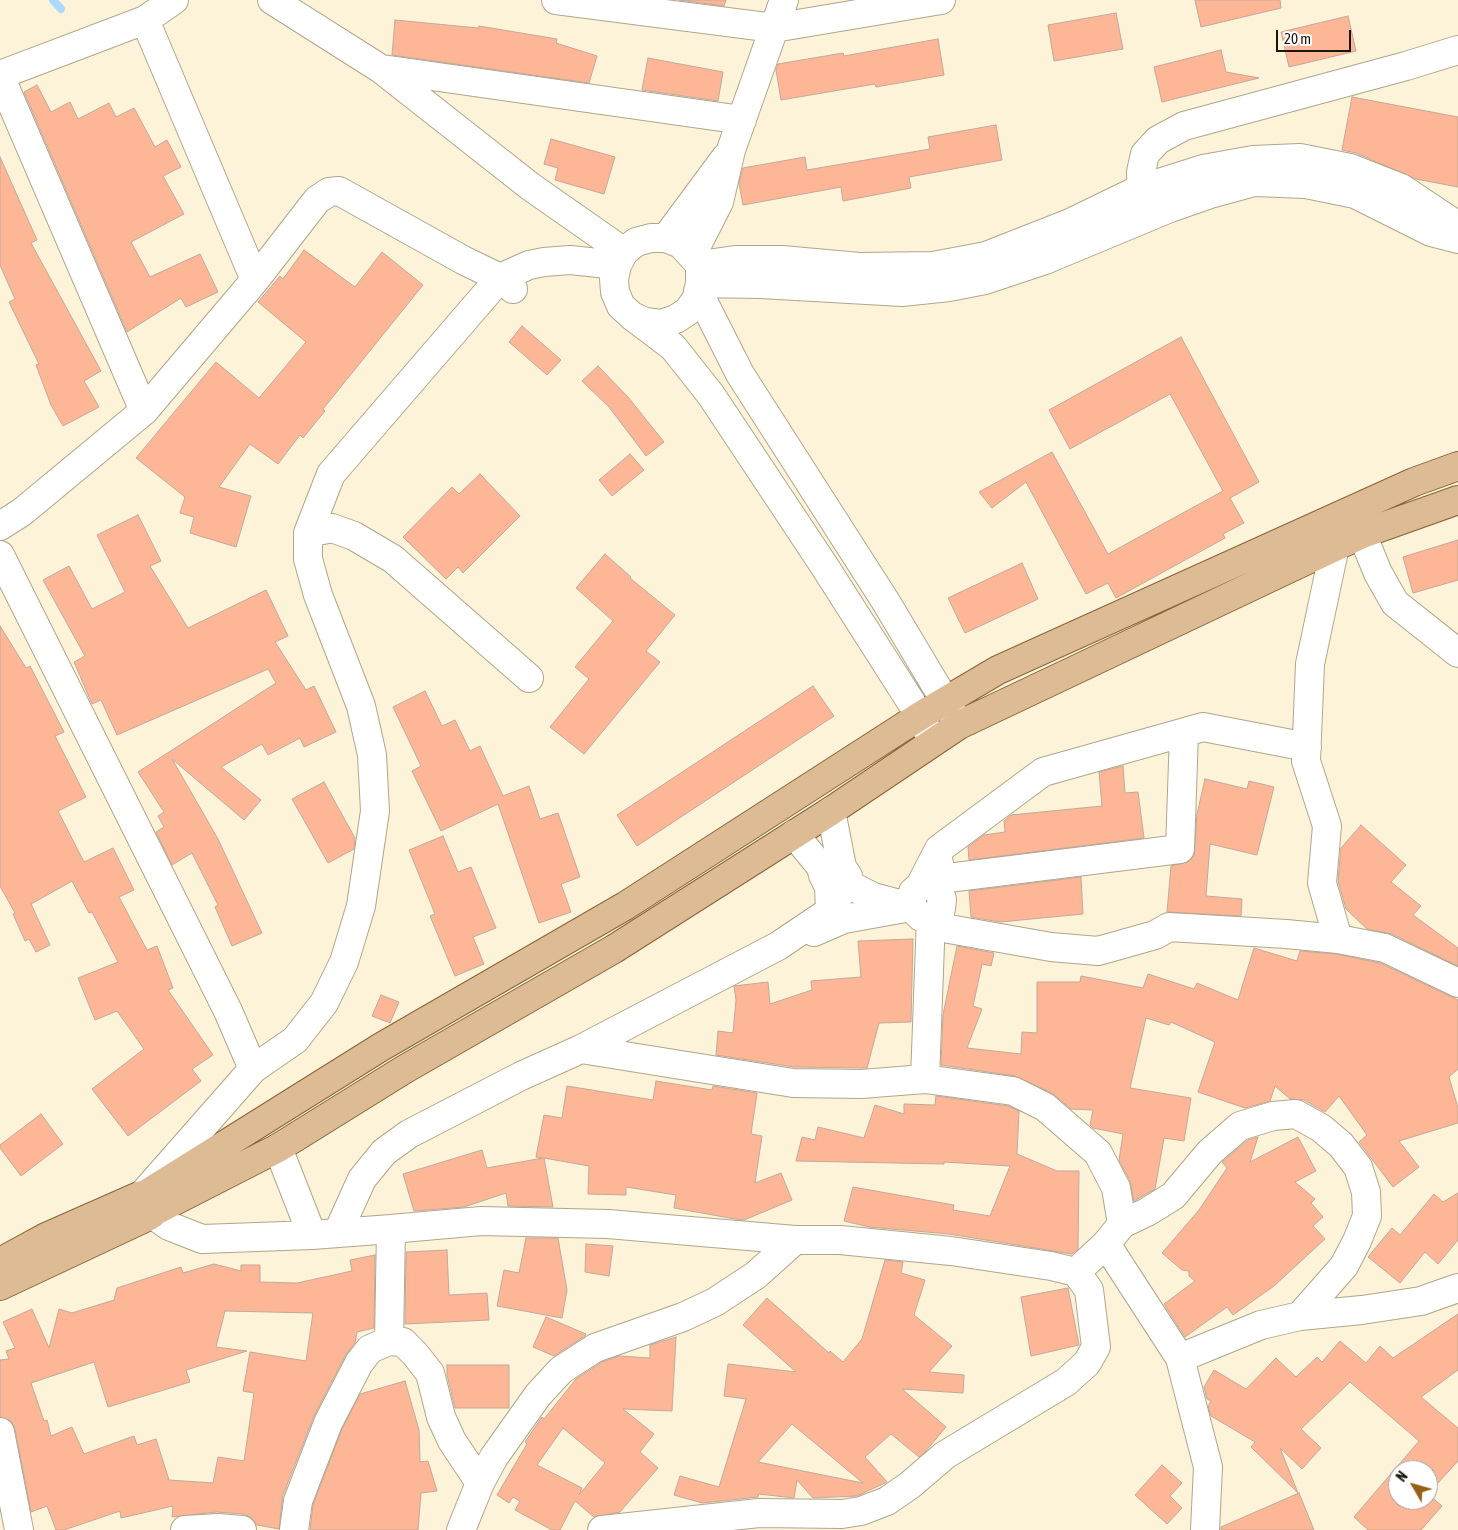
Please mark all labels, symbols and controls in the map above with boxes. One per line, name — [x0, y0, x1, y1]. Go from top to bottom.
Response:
scale bar — [1278, 20, 1353, 52]
text: 20 m — [1284, 30, 1311, 47]
north arrow — [1388, 1460, 1438, 1510]
text: N — [1393, 1468, 1411, 1485]

